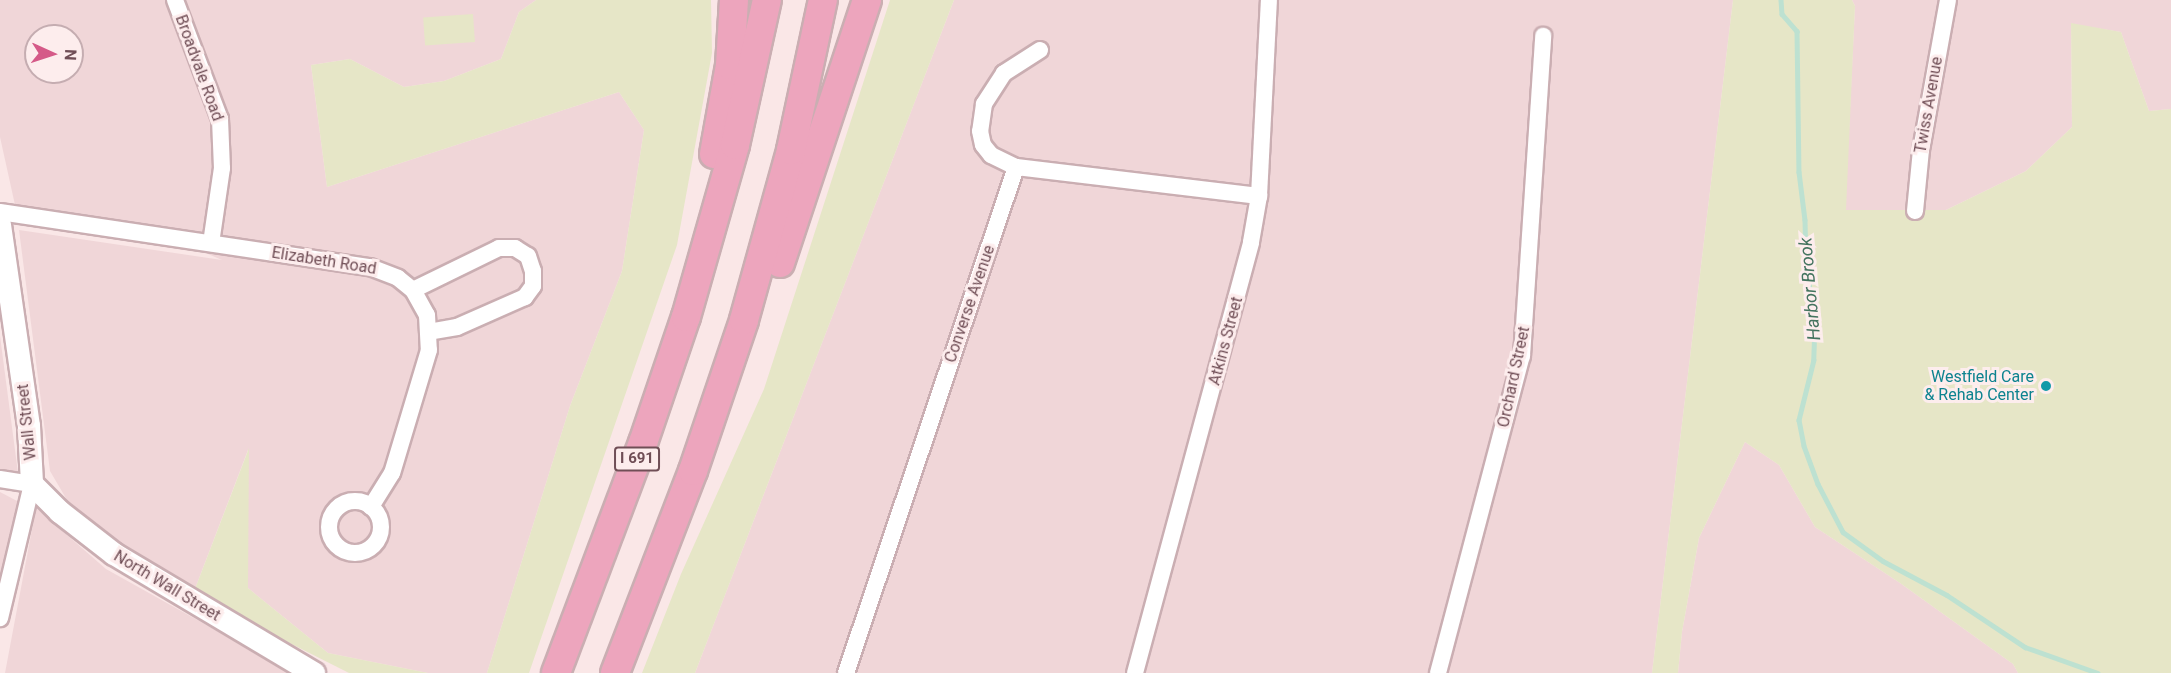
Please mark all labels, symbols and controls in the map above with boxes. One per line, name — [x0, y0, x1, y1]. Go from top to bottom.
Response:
street label: Broadvale Road — [171, 12, 227, 124]
north arrow — [24, 24, 84, 84]
text: N — [61, 49, 80, 61]
street label: Twiss Avenue — [1911, 55, 1947, 155]
water label: Harbor Brook — [1795, 237, 1825, 341]
street label: Elizabeth Road — [270, 243, 378, 279]
street label: Converse Avenue — [941, 243, 999, 365]
street label: Atkins Street — [1205, 295, 1247, 387]
street label: Orchard Street — [1494, 325, 1534, 429]
place label: Westfield Care & Rehab Center — [1924, 367, 2034, 405]
marker: Westfield Care & Rehab Center — [2039, 379, 2053, 393]
street label: Wall Street — [13, 383, 41, 461]
road number: I 691 — [613, 447, 661, 471]
street label: North Wall Street — [110, 547, 224, 625]

